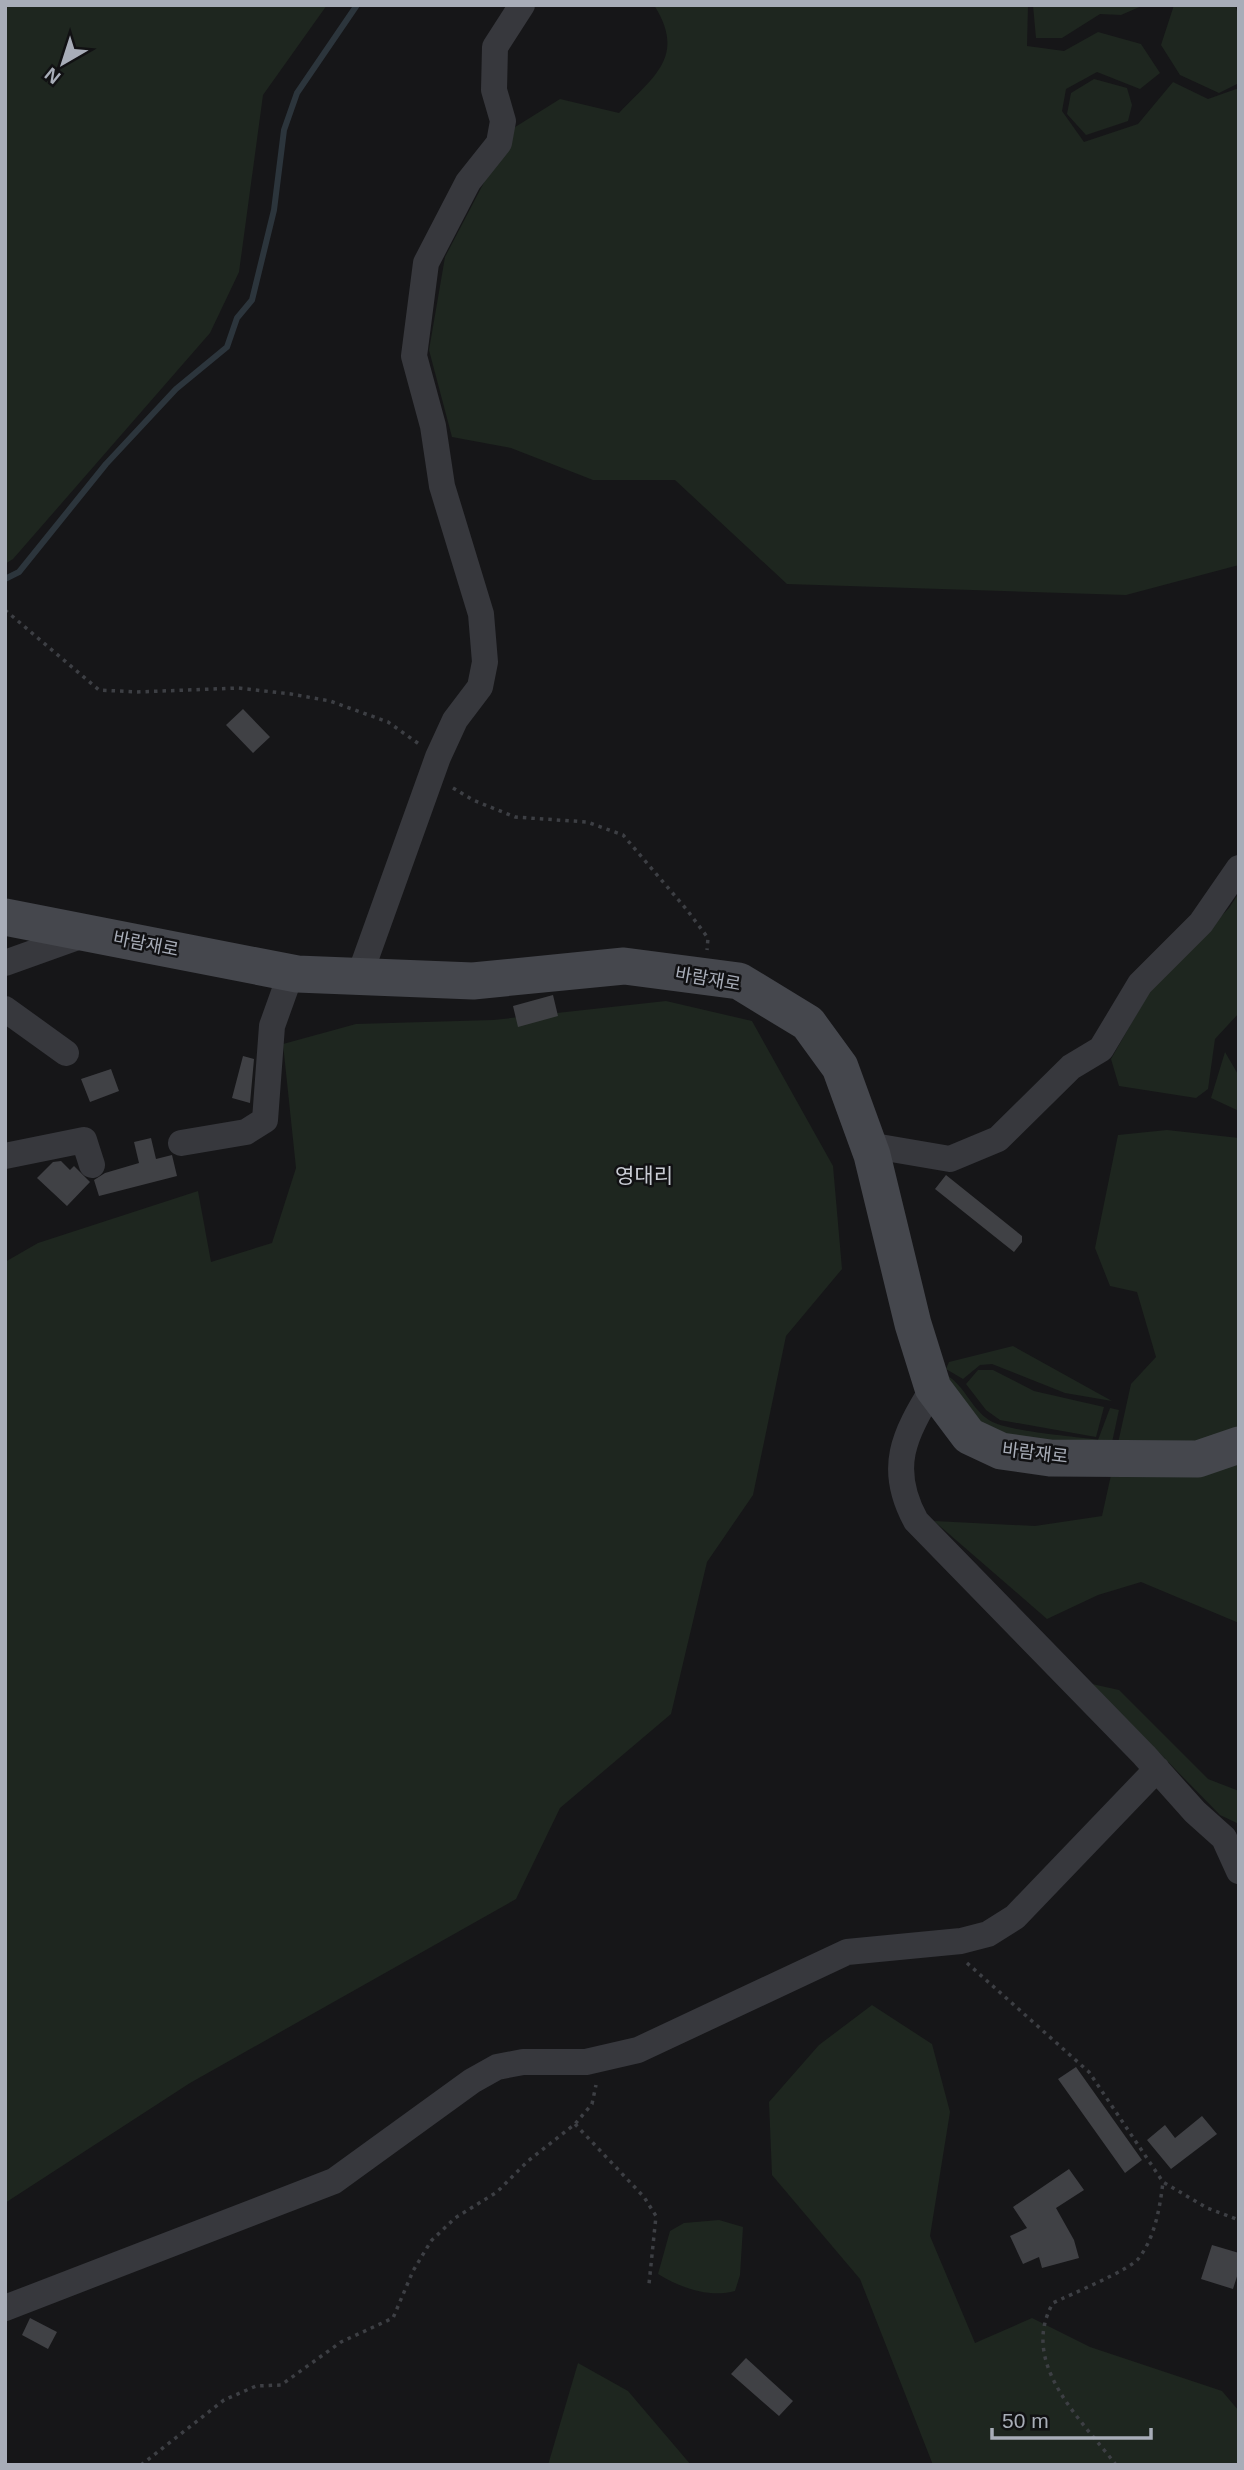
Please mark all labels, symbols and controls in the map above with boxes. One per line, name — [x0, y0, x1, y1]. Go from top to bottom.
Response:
north arrow — [28, 28, 98, 98]
text: N — [41, 63, 65, 88]
street label: 바람재로 — [112, 928, 180, 960]
street label: 바람재로 — [674, 963, 742, 995]
district label: 영대리 — [615, 1164, 673, 1187]
street label: 바람재로 — [1001, 1439, 1069, 1467]
scale bar — [992, 2396, 1151, 2440]
text: 50 m — [1002, 2409, 1049, 2432]

